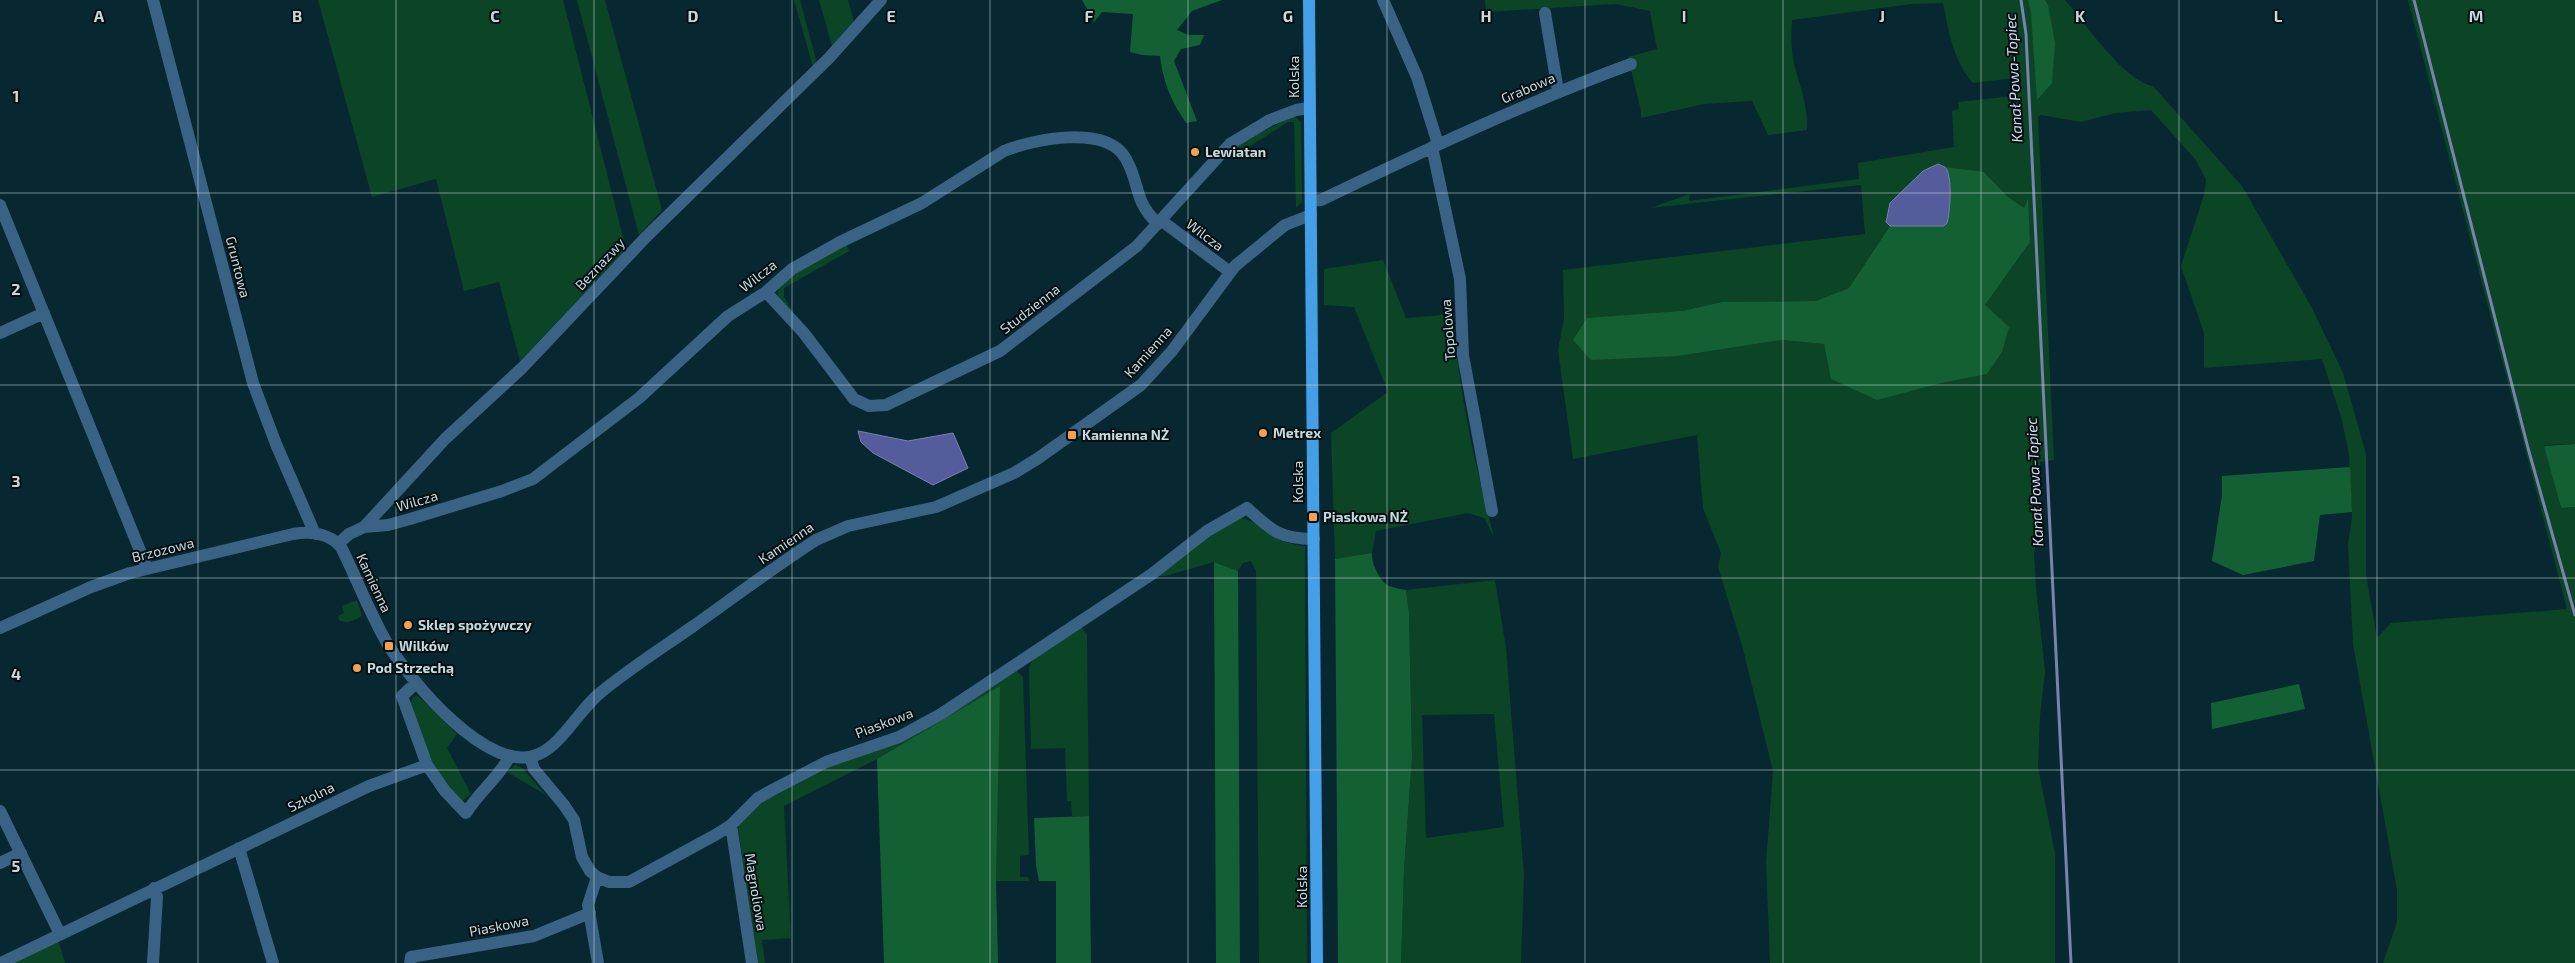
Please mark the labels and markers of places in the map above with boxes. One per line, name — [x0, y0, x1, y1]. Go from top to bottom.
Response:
place label: Lewiatan — [1205, 143, 1266, 160]
marker: Lewiatan — [1189, 146, 1201, 158]
place label: Metrex — [1273, 424, 1321, 441]
place label: Kamienna NŻ — [1082, 426, 1169, 443]
marker: Metrex — [1257, 427, 1269, 439]
marker: Kamienna NŻ — [1066, 429, 1078, 441]
place label: Piaskowa NŻ — [1323, 508, 1408, 525]
marker: Piaskowa NŻ — [1307, 511, 1319, 523]
place label: Sklep spożywczy — [418, 616, 532, 633]
marker: Sklep spożywczy — [402, 619, 414, 631]
place label: Wilków — [399, 637, 449, 654]
marker: Wilków — [383, 640, 395, 652]
place label: Pod Strzechą — [367, 659, 454, 676]
marker: Pod Strzechą — [351, 662, 363, 674]

